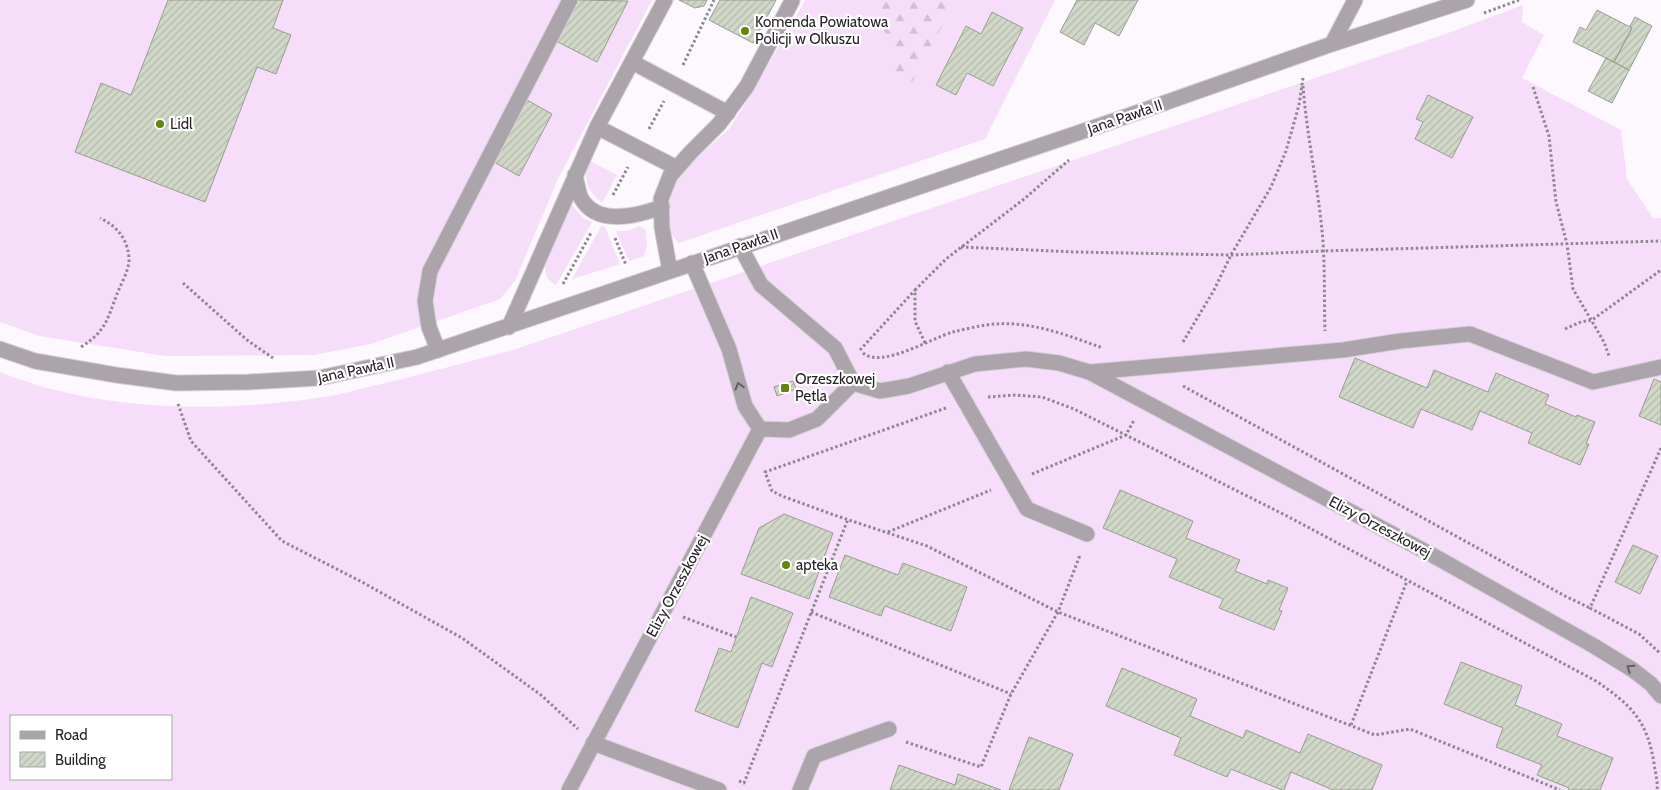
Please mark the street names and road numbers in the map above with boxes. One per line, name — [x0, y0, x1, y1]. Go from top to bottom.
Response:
street label: Jana Pawła II — [1084, 96, 1165, 139]
street label: Jana Pawła II — [700, 225, 781, 268]
street label: Jana Pawła II — [315, 353, 396, 387]
street label: Elizy Orzeszkowej — [1326, 492, 1434, 562]
street label: Elizy Orzeszkowej — [642, 532, 712, 640]

